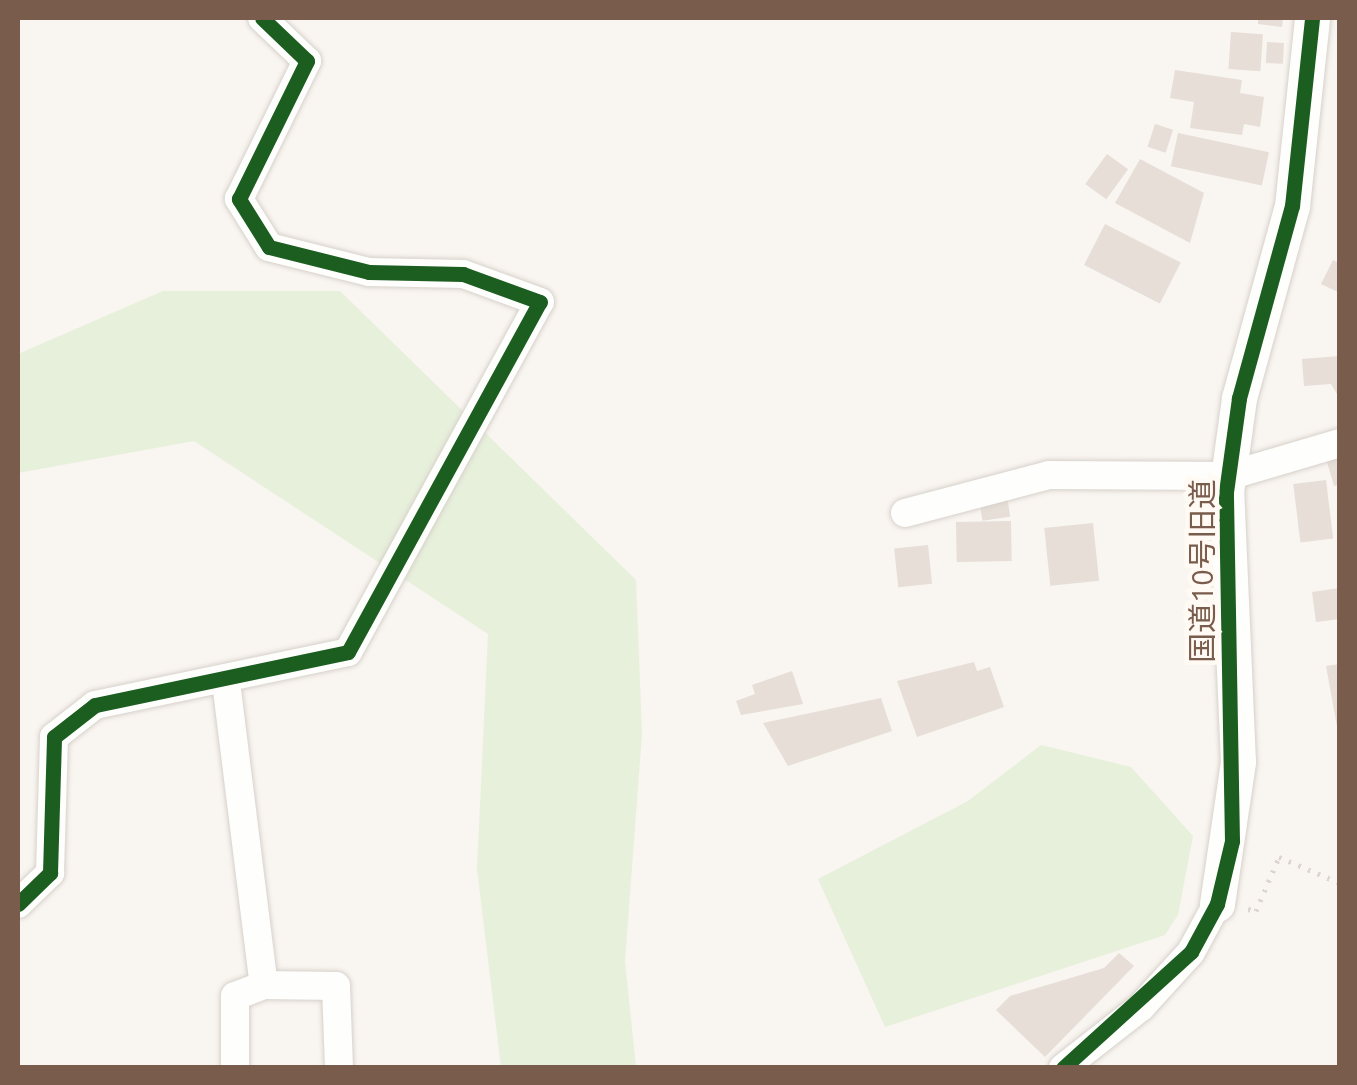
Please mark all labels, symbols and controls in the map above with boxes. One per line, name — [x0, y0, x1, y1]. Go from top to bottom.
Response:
street label: 国道10号旧道 — [1184, 479, 1220, 663]

